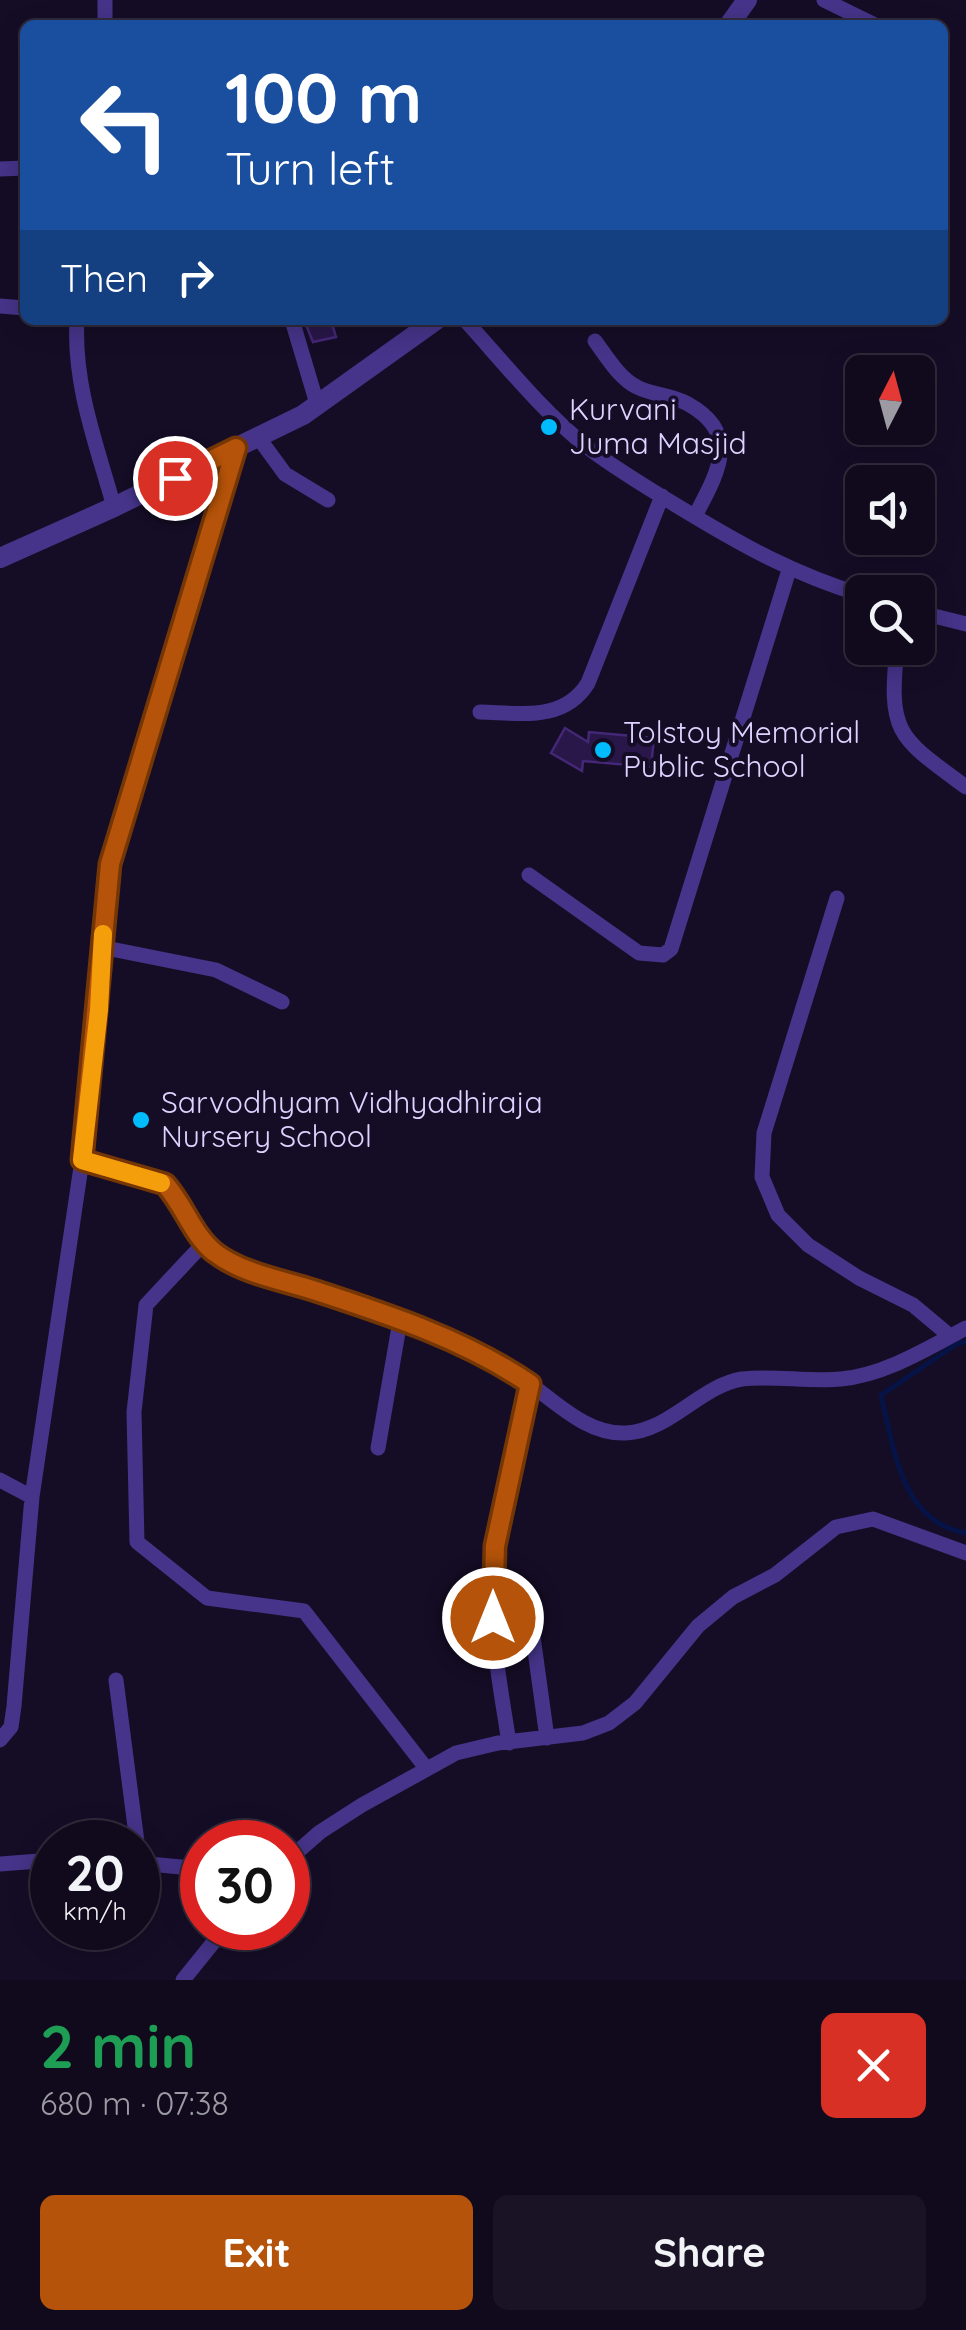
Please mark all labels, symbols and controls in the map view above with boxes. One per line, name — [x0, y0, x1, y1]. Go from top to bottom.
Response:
text: 100 m — [225, 53, 422, 141]
icon: left — [60, 60, 190, 190]
text: Turn left — [225, 140, 395, 196]
icon: right — [168, 250, 223, 305]
text: Then — [60, 254, 148, 302]
north arrow — [845, 355, 935, 445]
map controls — [845, 355, 935, 665]
place label: Kurvani Juma Masjid — [569, 390, 747, 462]
marker: Kurvani Juma Masjid — [538, 416, 560, 438]
pin — [133, 436, 218, 521]
icon: arrive — [148, 451, 203, 506]
button: sound — [845, 465, 935, 555]
button: search — [845, 575, 935, 665]
place label: Tolstoy Memorial Public School — [623, 713, 860, 785]
marker: Tolstoy Memorial Public School — [592, 739, 614, 761]
place label: Sarvodhyam Vidhyadhiraja Nursery School — [161, 1083, 543, 1155]
marker: Sarvodhyam Vidhyadhiraja Nursery School — [130, 1109, 152, 1131]
position arrow — [441, 1566, 545, 1670]
speed limit sign: 30 — [180, 1820, 310, 1950]
text: 20 — [65, 1841, 125, 1904]
text: km/h — [63, 1895, 127, 1926]
text: 2 min — [40, 2008, 196, 2083]
button: close — [821, 2013, 926, 2118]
text: 680 m · 07:38 — [40, 2083, 229, 2123]
button: Exit — [40, 2195, 473, 2310]
button: Share — [493, 2195, 926, 2310]

